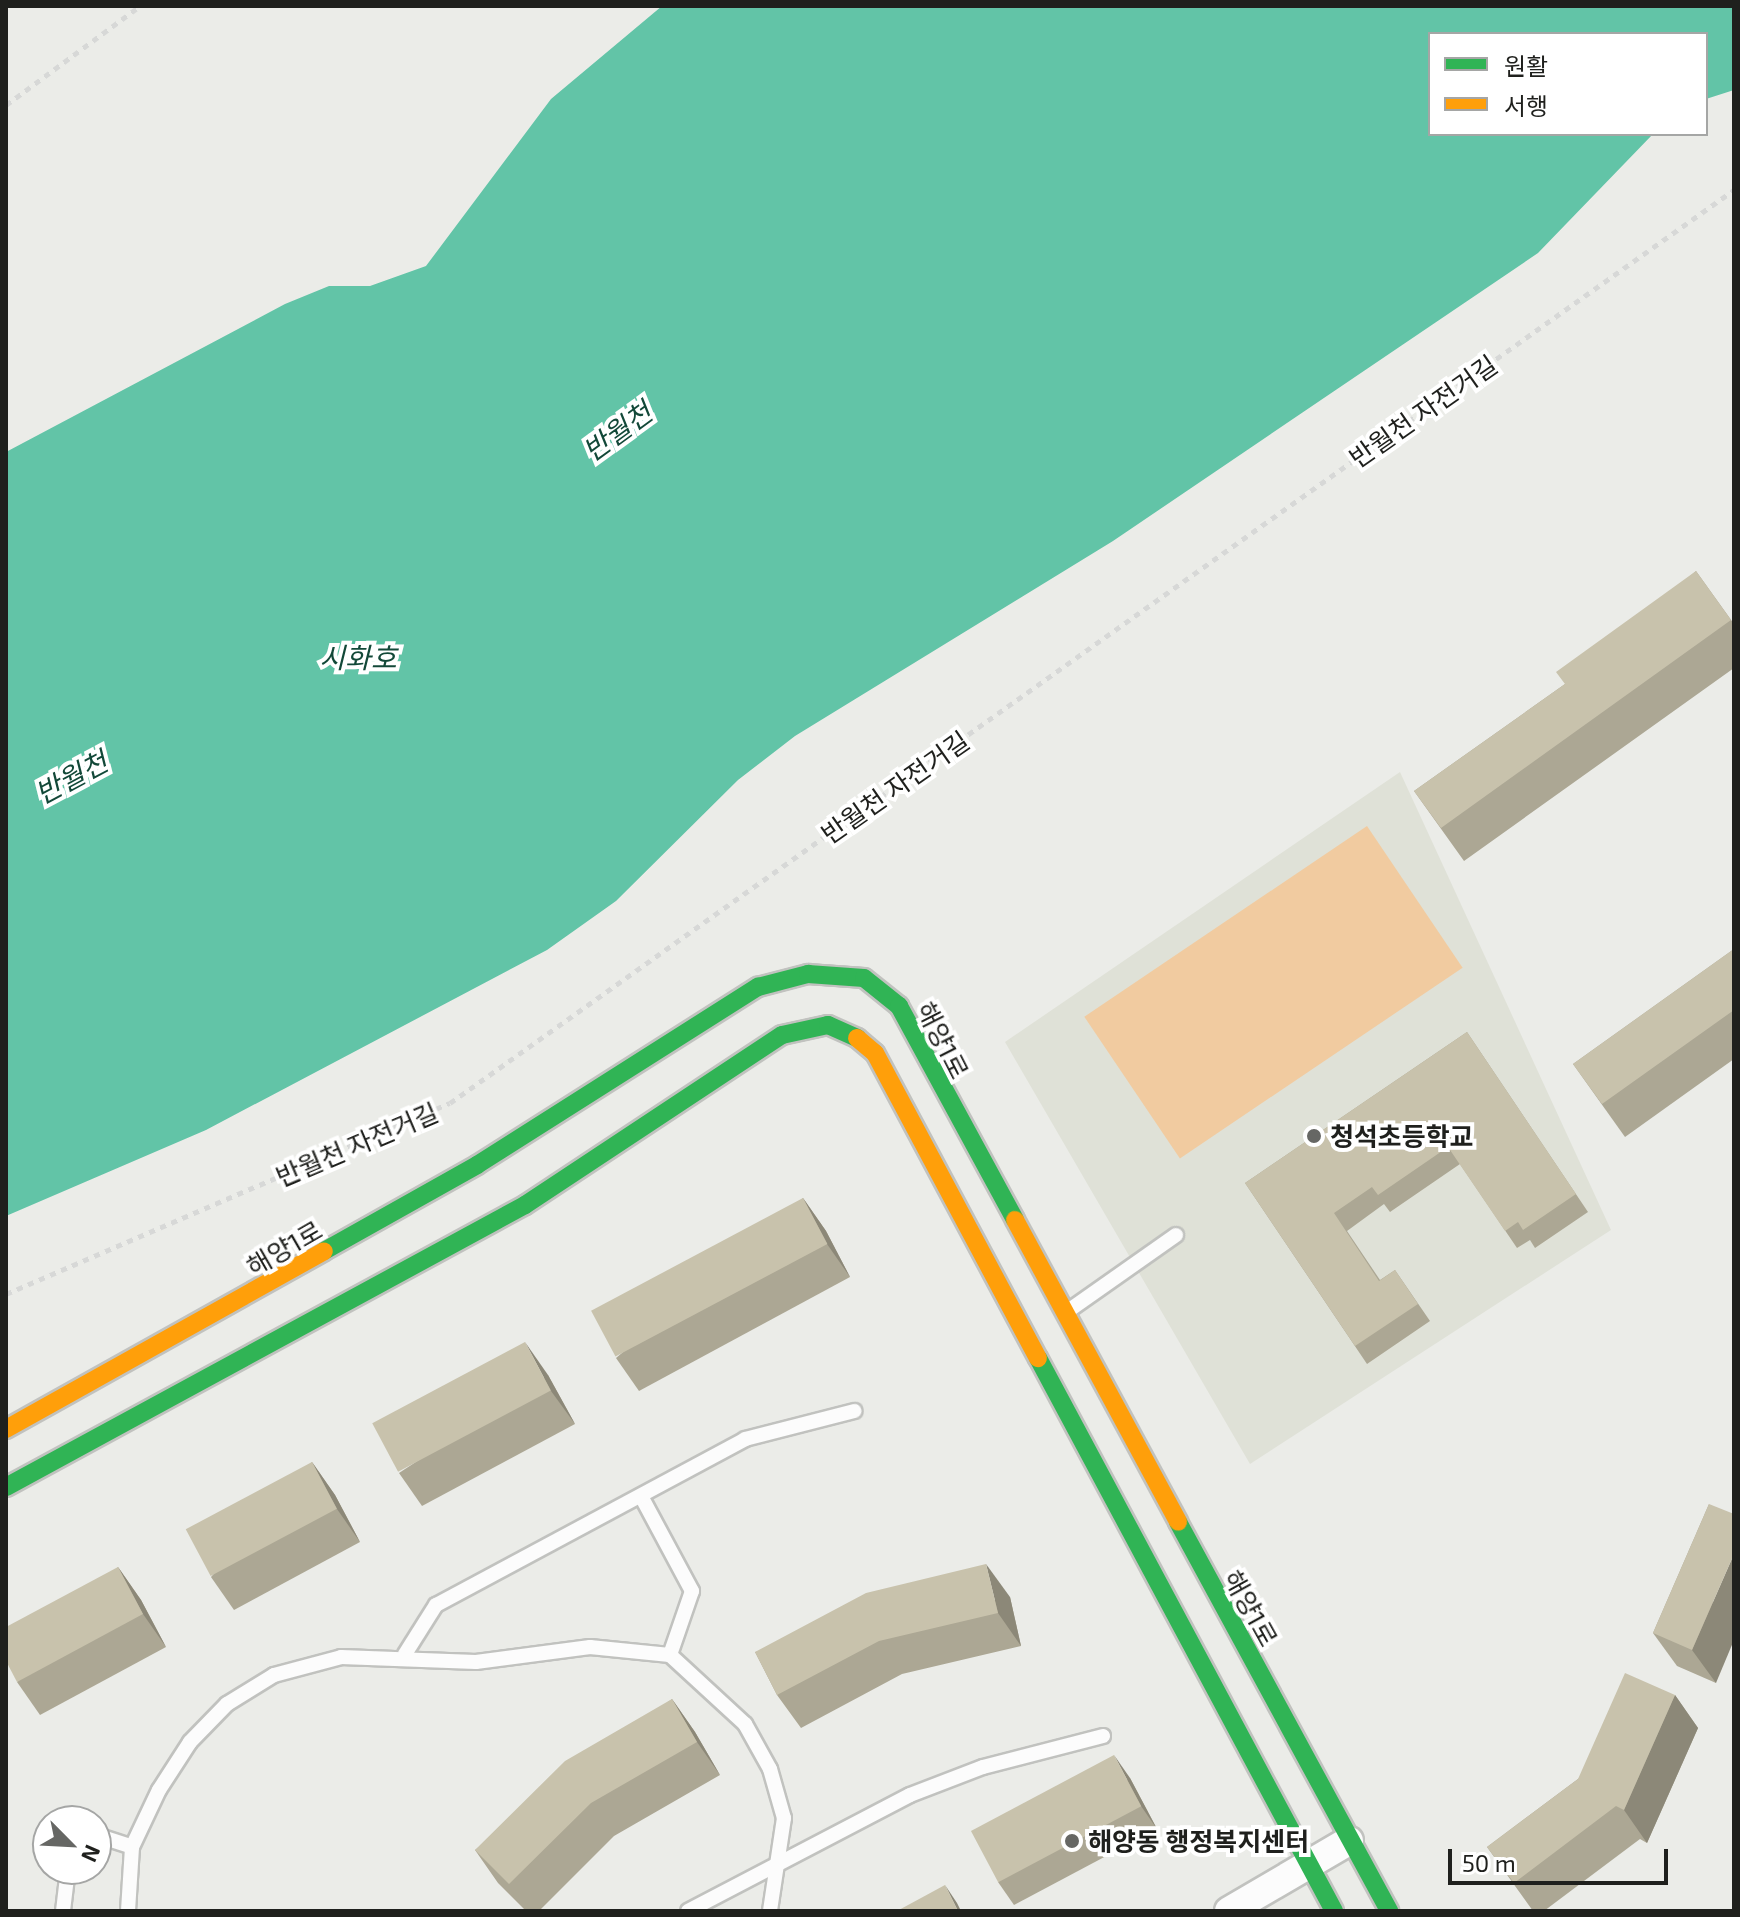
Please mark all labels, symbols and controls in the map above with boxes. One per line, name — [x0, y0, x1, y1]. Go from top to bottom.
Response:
legend — [1428, 32, 1708, 136]
text: 원활 — [1504, 51, 1548, 80]
text: 서행 — [1504, 91, 1548, 120]
street label: 반월천 자전거길 — [1343, 349, 1503, 473]
water label: 반월천 — [576, 395, 658, 467]
water label: 시화호 — [319, 640, 397, 674]
street label: 반월천 자전거길 — [815, 725, 975, 849]
water label: 반월천 — [29, 744, 113, 810]
street label: 해양1로 — [910, 996, 976, 1084]
street label: 반월천 자전거길 — [271, 1096, 443, 1192]
place label: 청석초등학교 — [1330, 1120, 1474, 1152]
marker: 청석초등학교 — [1305, 1127, 1323, 1145]
street label: 해양1로 — [241, 1214, 327, 1282]
street label: 해양1로 — [1217, 1565, 1285, 1651]
north arrow — [32, 1805, 112, 1885]
place label: 해양동 행정복지센터 — [1088, 1825, 1309, 1857]
marker: 해양동 행정복지센터 — [1063, 1832, 1081, 1850]
scale bar — [1452, 1833, 1672, 1883]
text: N — [77, 1841, 107, 1866]
text: 50 m — [1462, 1848, 1516, 1877]

